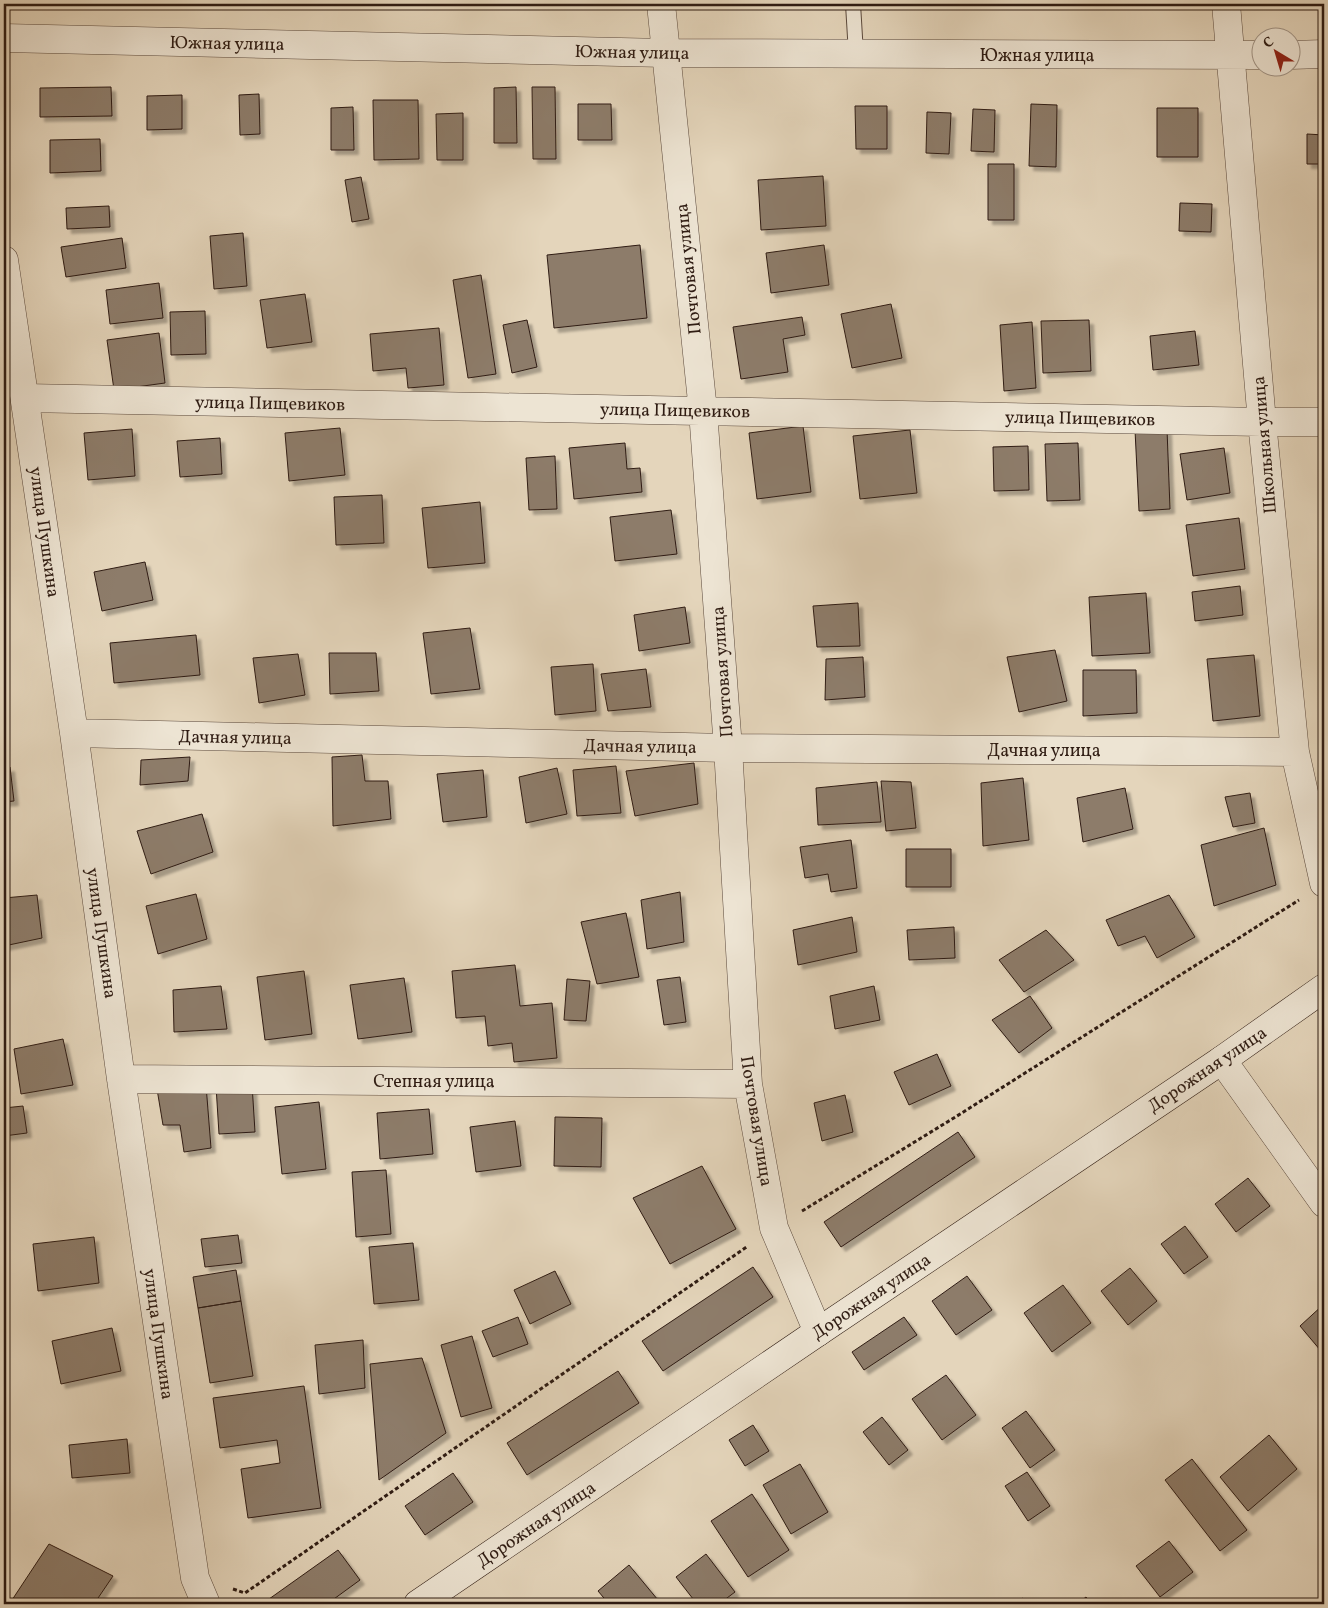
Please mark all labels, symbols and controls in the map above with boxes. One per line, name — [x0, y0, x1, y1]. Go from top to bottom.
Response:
north arrow — [1250, 28, 1300, 78]
street label: Южная улица — [169, 31, 285, 58]
text: С — [1260, 33, 1278, 53]
street label: Южная улица — [574, 40, 690, 67]
street label: Южная улица — [979, 44, 1095, 69]
street label: Почтовая улица — [670, 202, 709, 336]
street label: Школьная улица — [1247, 375, 1284, 515]
street label: улица Пищевиков — [195, 391, 345, 418]
street label: улица Пищевиков — [600, 398, 750, 425]
street label: улица Пищевиков — [1005, 406, 1155, 433]
street label: улица Пушкина — [22, 465, 65, 599]
street label: Почтовая улица — [706, 605, 741, 738]
street label: Дачная улица — [178, 725, 292, 752]
street label: Дачная улица — [583, 734, 697, 761]
street label: Дачная улица — [987, 739, 1101, 764]
street label: улица Пушкина — [79, 866, 122, 1000]
street label: Дорожная улица — [1143, 1021, 1272, 1119]
street label: Почтовая улица — [733, 1054, 778, 1188]
street label: Степная улица — [373, 1070, 495, 1095]
street label: Дорожная улица — [807, 1248, 936, 1346]
street label: улица Пушкина — [136, 1267, 179, 1401]
street label: Дорожная улица — [472, 1476, 601, 1574]

